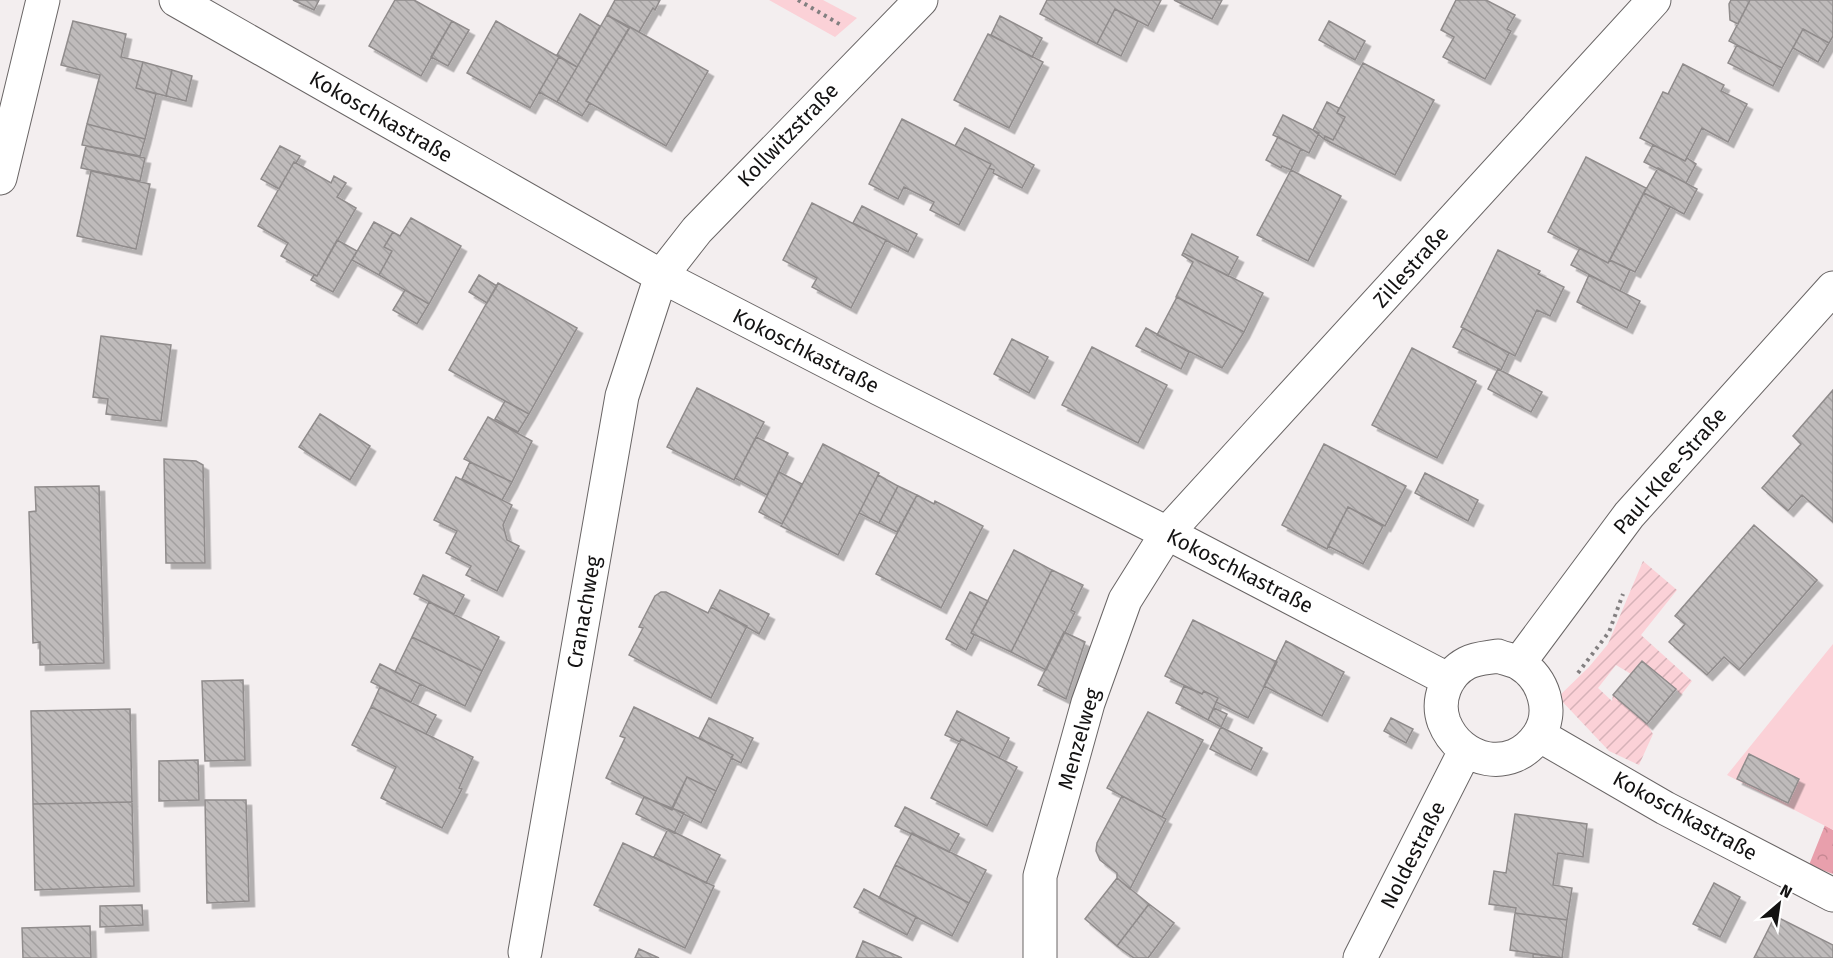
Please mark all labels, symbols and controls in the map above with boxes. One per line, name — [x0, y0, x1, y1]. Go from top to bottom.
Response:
street label: Kokoschkastraße — [305, 65, 457, 169]
street label: Kollwitzstraße — [732, 78, 844, 192]
street label: Zillestraße — [1368, 221, 1454, 313]
street label: Kokoschkastraße — [728, 303, 884, 399]
street label: Paul-Klee-Straße — [1608, 402, 1732, 540]
street label: Kokoschkastraße — [1162, 523, 1318, 619]
street label: Cranachweg — [561, 554, 607, 670]
street label: Menzelweg — [1052, 685, 1106, 793]
street label: Kokoschkastraße — [1608, 766, 1762, 866]
street label: Noldestraße — [1375, 797, 1451, 913]
north arrow — [1749, 874, 1809, 934]
text: N — [1777, 880, 1795, 902]

